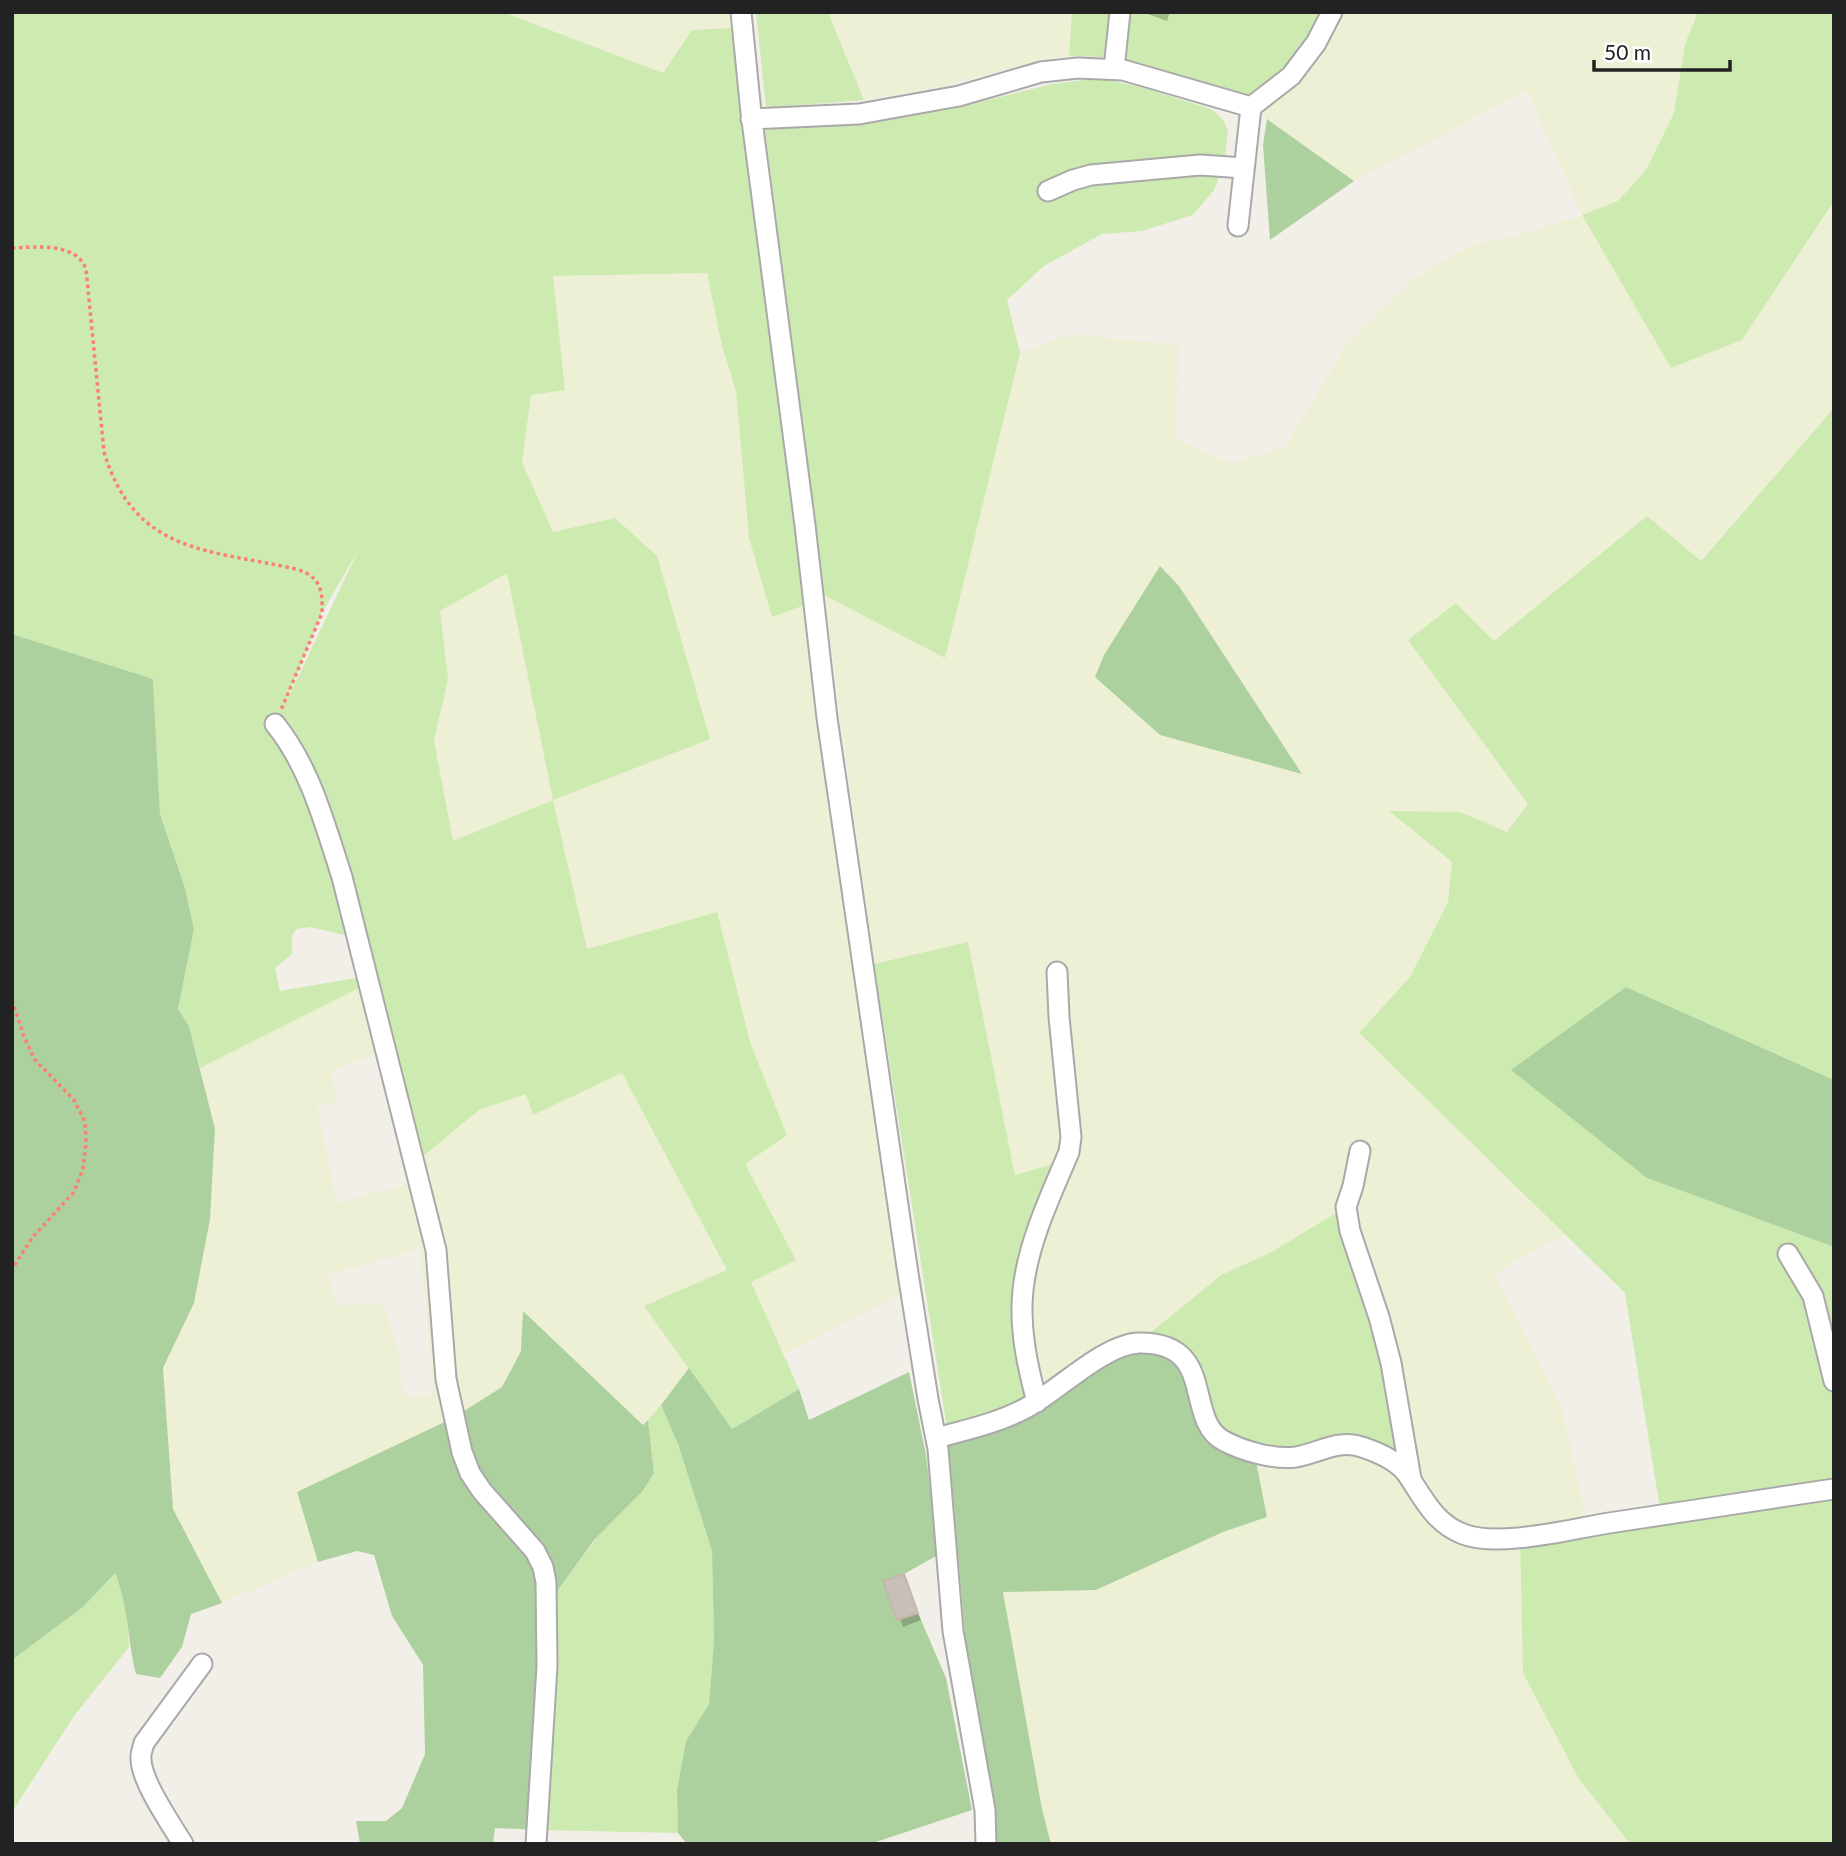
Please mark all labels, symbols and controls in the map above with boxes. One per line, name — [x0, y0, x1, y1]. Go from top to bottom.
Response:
scale bar — [1594, 28, 1730, 72]
text: 50 m — [1604, 39, 1651, 64]

